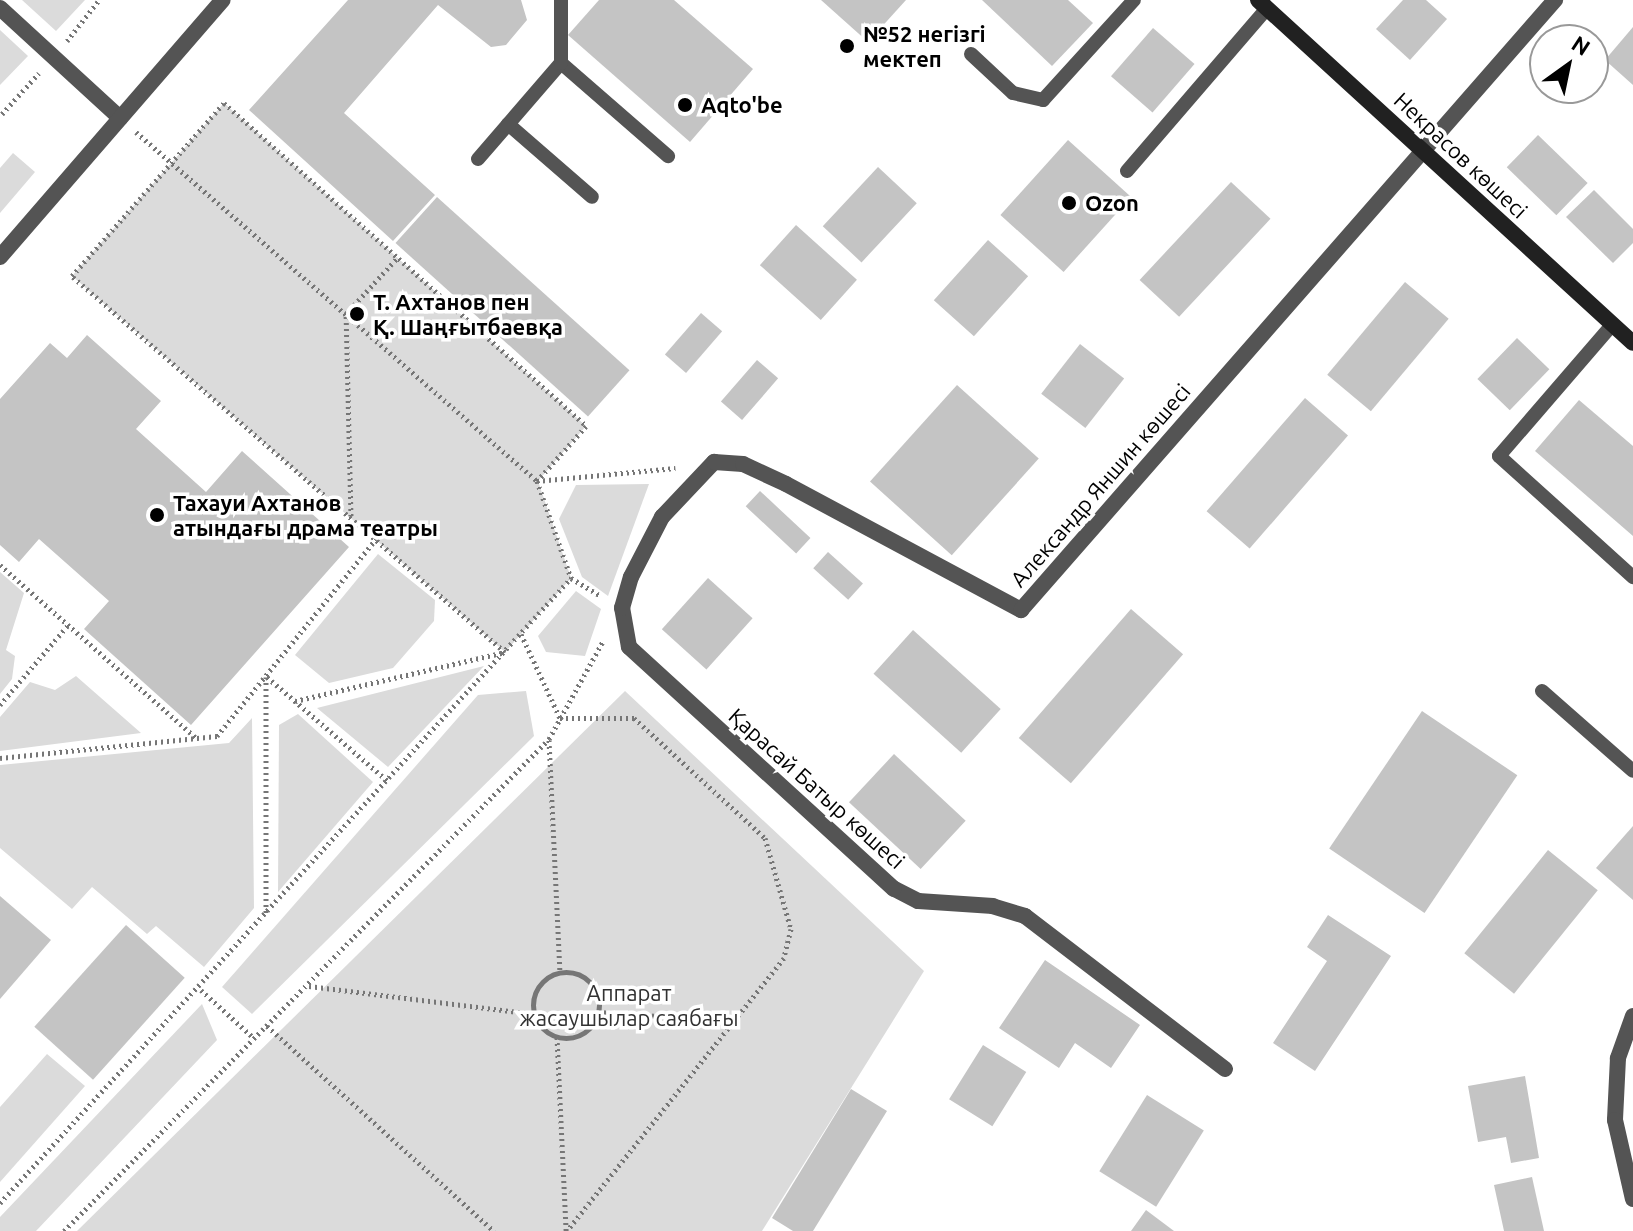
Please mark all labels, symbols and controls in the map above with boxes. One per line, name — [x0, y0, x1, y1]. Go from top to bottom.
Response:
place label: №52 негізгі мектеп — [863, 20, 986, 72]
north arrow — [1529, 24, 1609, 104]
text: N — [1568, 30, 1595, 60]
marker: №52 негізгі мектеп — [838, 37, 856, 55]
street label: Некрасов көшесі — [1389, 87, 1533, 223]
place label: Aqto'be — [701, 92, 783, 118]
marker: Aqto'be — [676, 96, 694, 114]
place label: Ozon — [1085, 190, 1139, 216]
marker: Ozon — [1060, 194, 1078, 212]
place label: Т. Ахтанов пен Қ. Шаңғытбаевқа — [373, 288, 563, 340]
marker: Т. Ахтанов пен Қ. Шаңғытбаевқа — [348, 305, 366, 323]
street label: Александр Яншин көшесі — [1005, 378, 1195, 592]
place label: Тахауи Ахтанов атындағы драма театры — [173, 489, 438, 540]
marker: Тахауи Ахтанов атындағы драма театры — [148, 506, 166, 524]
street label: Қарасай Батыр көшесі — [724, 702, 910, 874]
park label: Аппарат жасаушылар саябағы — [519, 979, 739, 1030]

